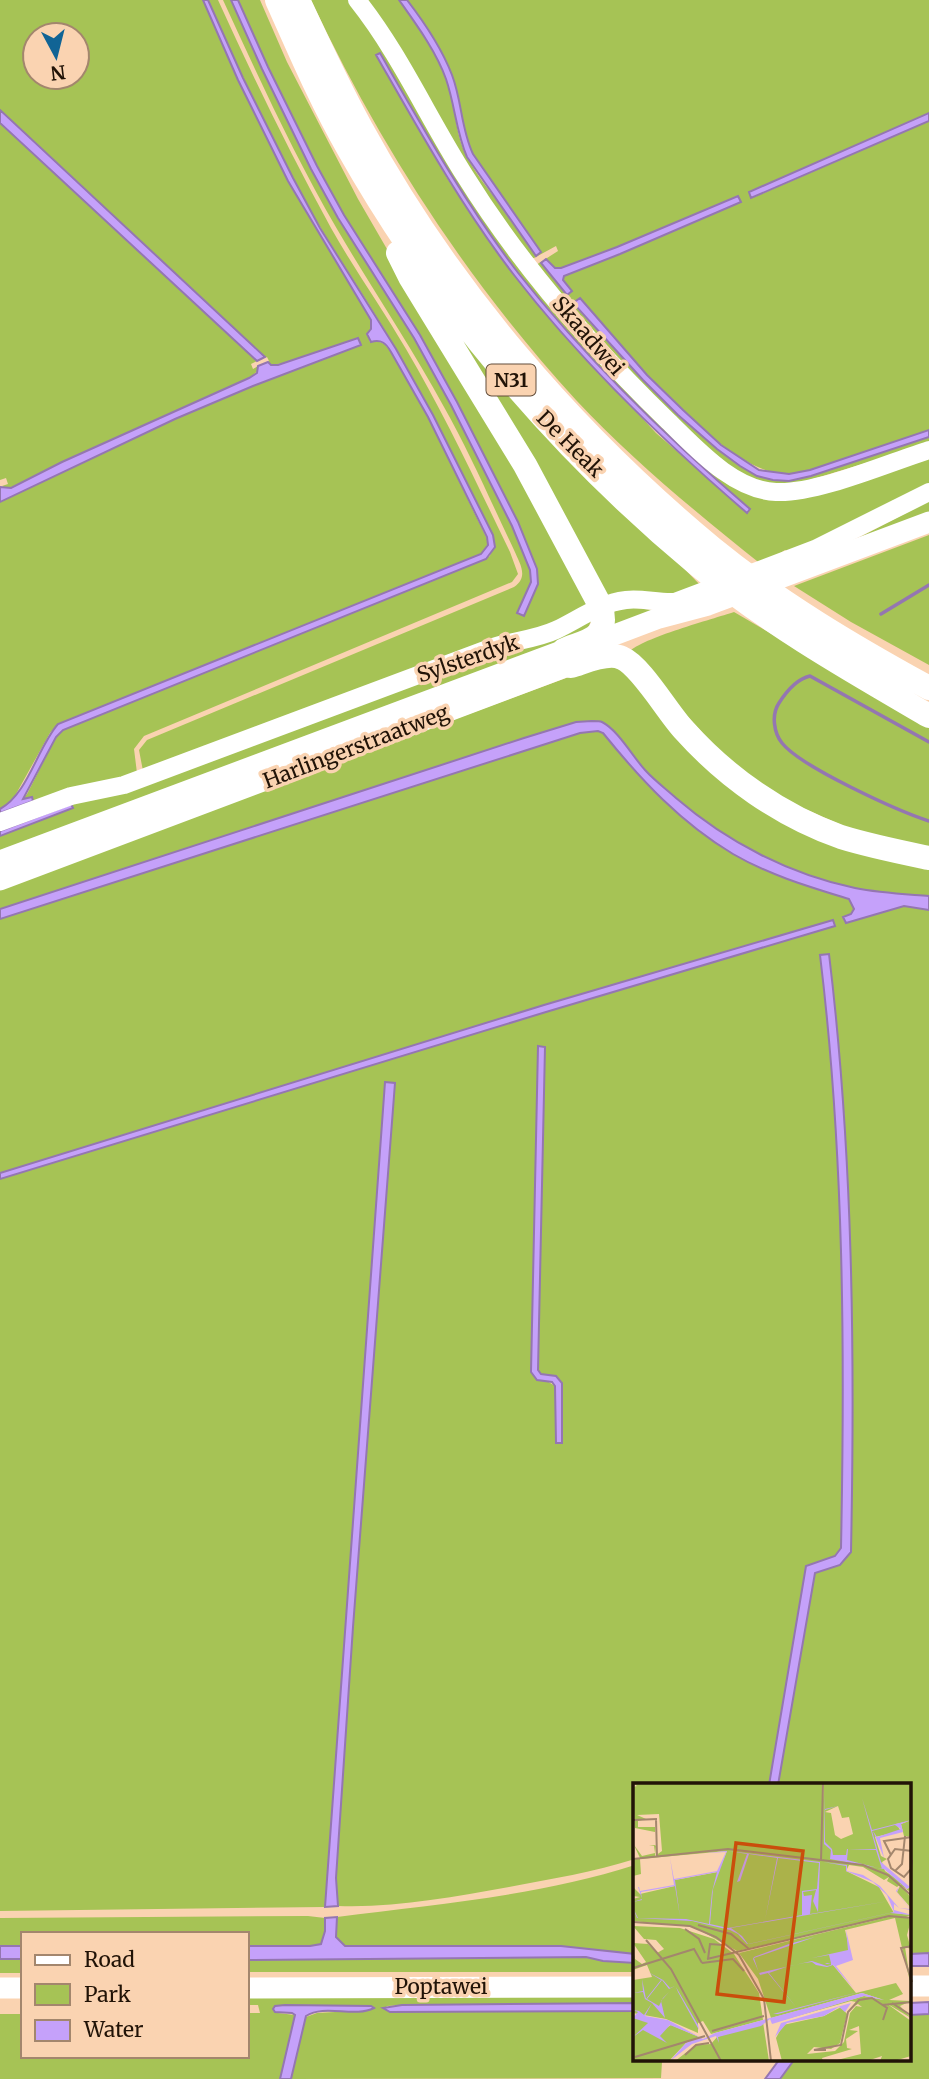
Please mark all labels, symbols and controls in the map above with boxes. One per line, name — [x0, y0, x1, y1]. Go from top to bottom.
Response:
north arrow — [21, 21, 91, 91]
text: N — [49, 60, 67, 86]
street label: Skaadwei — [547, 290, 630, 381]
road number: N31 — [486, 364, 536, 396]
street label: De Heak — [531, 404, 610, 483]
street label: Sylsterdyk — [413, 628, 523, 689]
street label: Harlingerstraatweg — [259, 699, 453, 794]
inset map — [633, 1783, 912, 2062]
legend — [21, 1932, 248, 2058]
text: Road — [84, 1946, 135, 1973]
street label: Poptawei — [394, 1973, 488, 2000]
text: Park — [84, 1981, 131, 2008]
text: Water — [83, 2016, 143, 2043]

